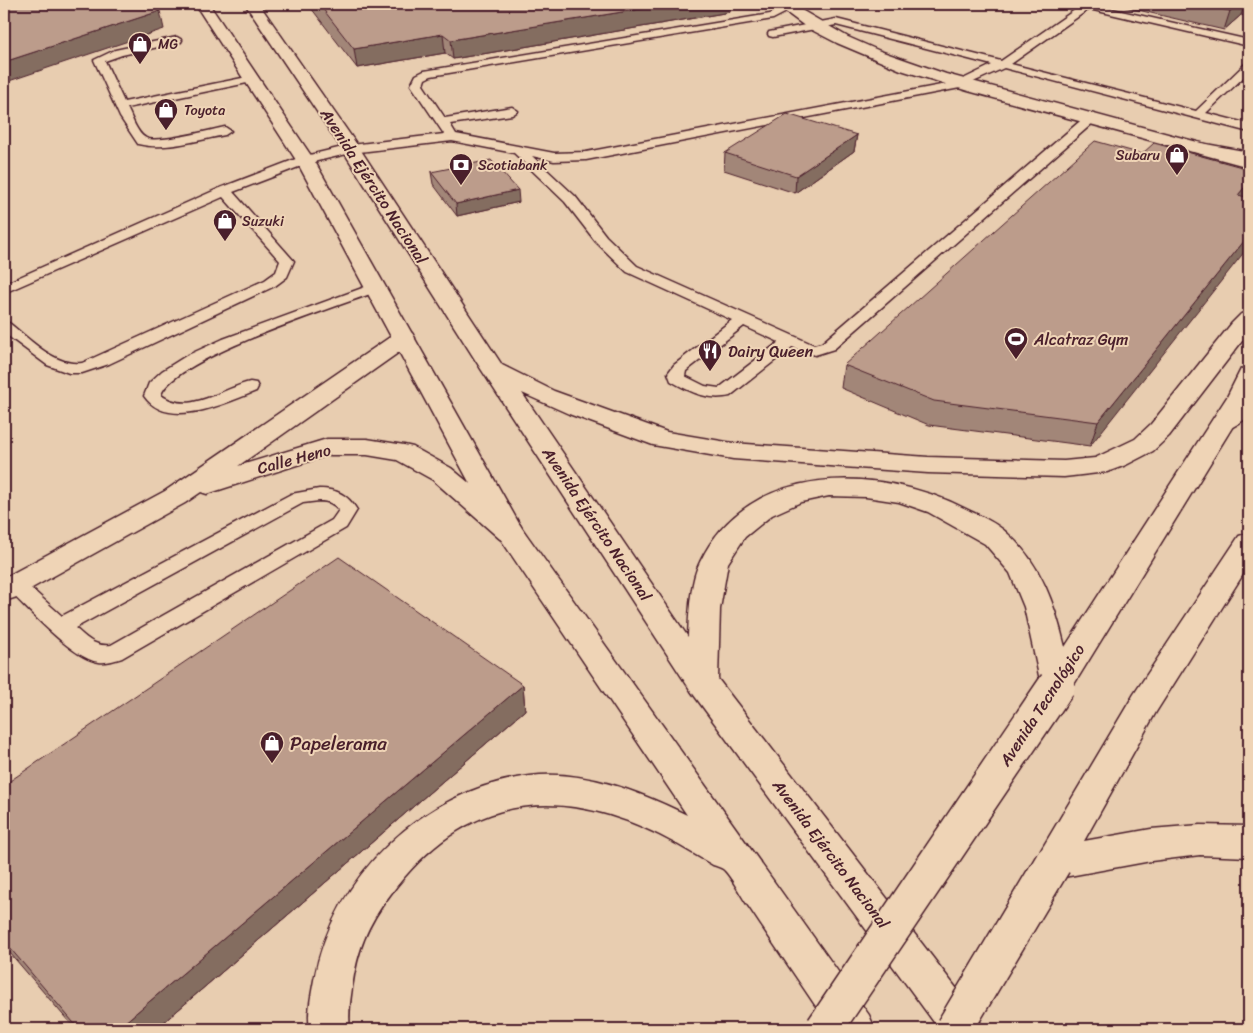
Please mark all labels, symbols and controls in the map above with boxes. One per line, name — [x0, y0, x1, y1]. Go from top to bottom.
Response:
shop icon: MG — [127, 31, 153, 65]
place label: MG — [158, 32, 178, 57]
shop icon: Toyota — [153, 97, 179, 131]
place label: Toyota — [184, 98, 225, 123]
street label: Avenida Ejército Nacional — [312, 101, 436, 270]
shop icon: Subaru — [1164, 142, 1190, 176]
place label: Subaru — [1116, 143, 1160, 168]
bank icon: Scotiabank — [448, 152, 474, 186]
place label: Scotiabank — [478, 153, 548, 178]
shop icon: Suzuki — [212, 208, 238, 242]
place label: Suzuki — [242, 209, 285, 234]
place label: Alcatraz Gym — [1033, 325, 1128, 354]
sports icon: Alcatraz Gym — [1003, 326, 1029, 360]
place label: Dairy Queen — [728, 337, 813, 366]
restaurant icon: Dairy Queen — [697, 338, 723, 372]
street label: Calle Heno — [254, 435, 334, 483]
street label: Avenida Ejército Nacional — [534, 440, 660, 608]
street label: Avenida Tecnológico — [991, 638, 1093, 773]
place label: Papelerama — [290, 727, 387, 760]
shop icon: Papelerama — [259, 730, 285, 764]
street label: Avenida Ejército Nacional — [764, 772, 897, 935]

